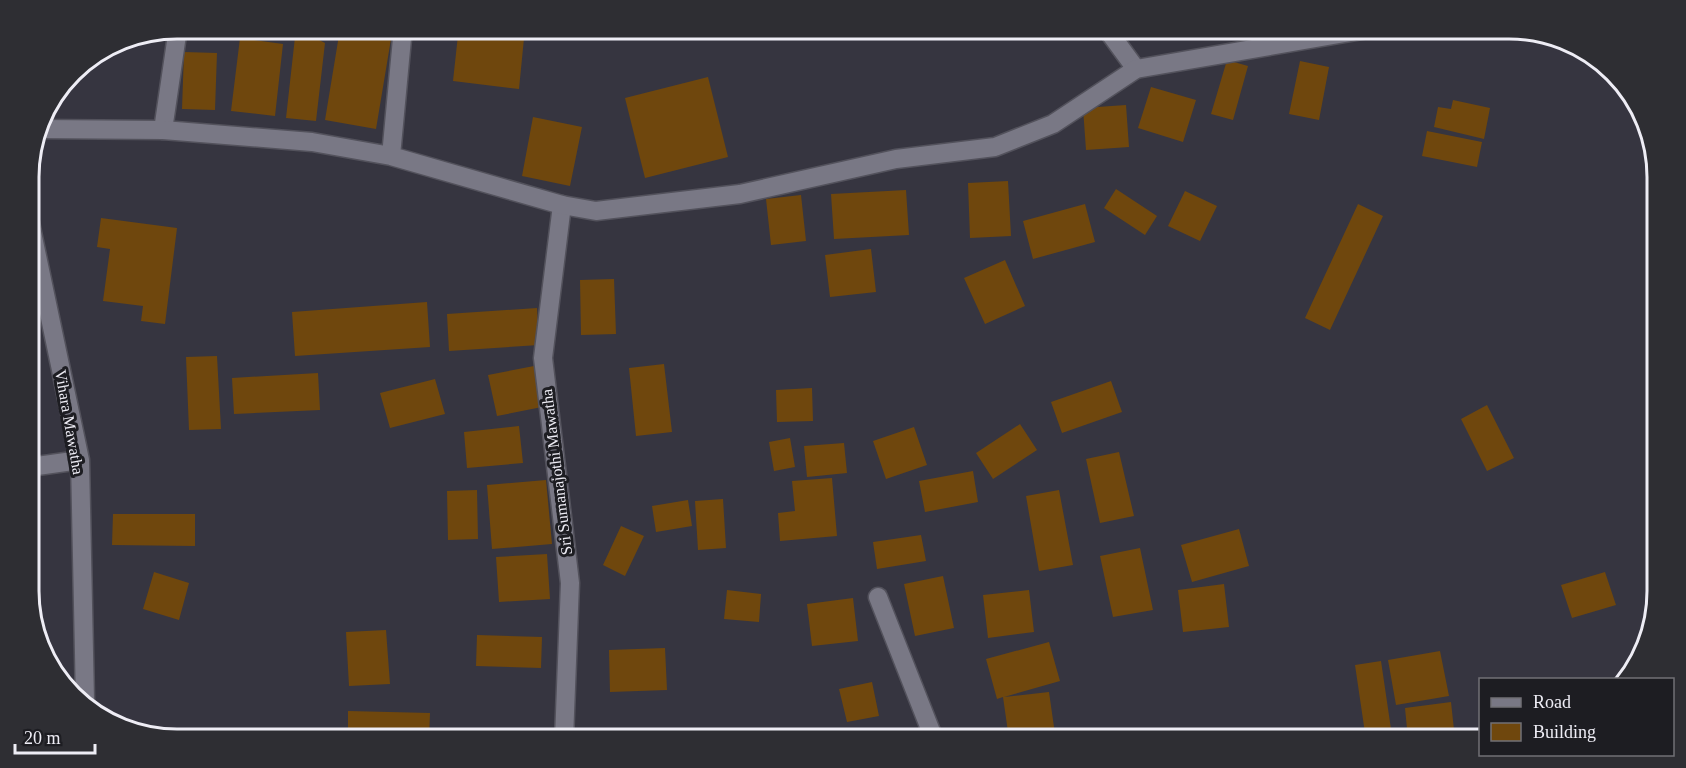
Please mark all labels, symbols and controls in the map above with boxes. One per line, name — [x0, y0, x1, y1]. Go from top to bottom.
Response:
street label: Vihara Mawatha — [52, 368, 87, 476]
street label: Sri Sumanajothi Mawatha — [538, 388, 576, 556]
legend — [1479, 678, 1674, 756]
text: Road — [1533, 692, 1571, 712]
scale bar — [15, 717, 94, 755]
text: Building — [1533, 722, 1596, 742]
text: 20 m — [24, 728, 61, 748]

